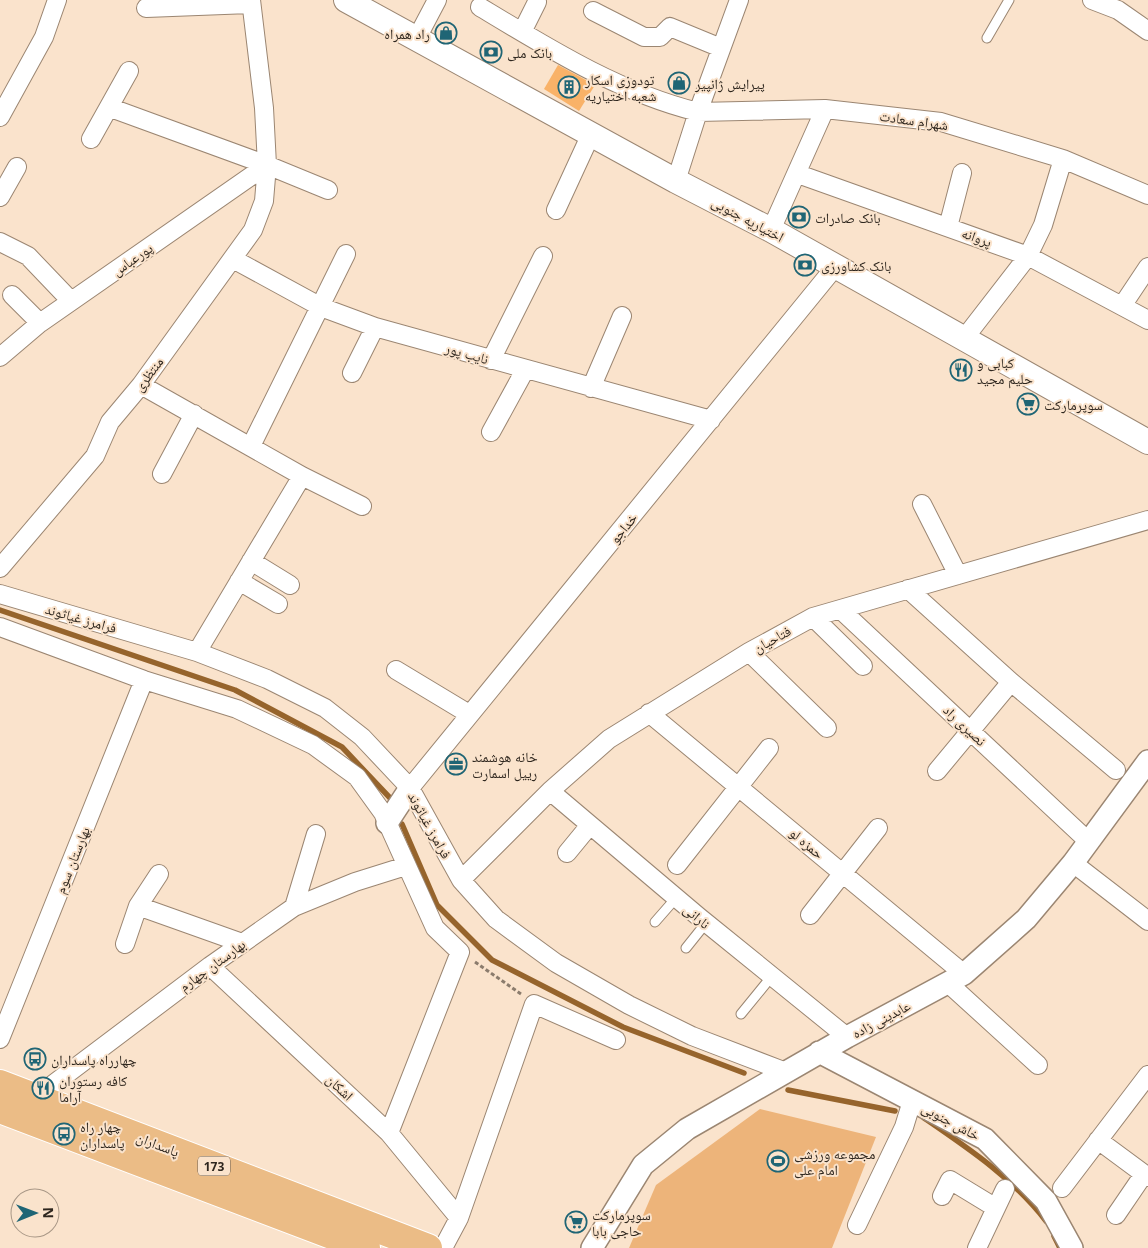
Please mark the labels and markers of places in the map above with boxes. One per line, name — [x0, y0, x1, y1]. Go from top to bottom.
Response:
shop icon: راد همراه — [434, 21, 458, 45]
place label: راد همراه — [384, 24, 430, 43]
bank icon: بانک ملی — [479, 40, 503, 64]
place label: بانک ملی — [507, 43, 552, 62]
place label: تودوزی اسکار شعبه اختیاریه — [584, 70, 656, 105]
shop icon: پیرایش ژانپیر — [667, 71, 691, 95]
place label: پیرایش ژانپیر — [694, 74, 765, 93]
building icon: تودوزی اسکار شعبه اختیاریه — [557, 75, 581, 99]
bank icon: بانک صادرات — [787, 205, 811, 229]
place label: بانک صادرات — [815, 208, 881, 227]
bank icon: بانک کشاورزی — [793, 253, 817, 277]
place label: بانک کشاورزی — [821, 256, 892, 275]
place label: کبابی و حلیم مجید — [977, 353, 1033, 389]
restaurant icon: کبابی و حلیم مجید — [949, 358, 973, 382]
supermarket icon: سوپرمارکت — [1016, 392, 1040, 416]
place label: سوپرمارکت — [1044, 395, 1103, 414]
place label: خانه هوشمند رییل اسمارت — [472, 747, 538, 782]
office icon: خانه هوشمند رییل اسمارت — [444, 752, 468, 776]
bus stop icon: چهارراه پاسداران — [23, 1047, 47, 1071]
place label: چهارراه پاسداران — [51, 1050, 137, 1069]
place label: کافه رستوران آراما — [59, 1071, 128, 1106]
restaurant icon: کافه رستوران آراما — [31, 1076, 55, 1100]
place label: چهار راه پاسداران — [80, 1117, 125, 1152]
bus stop icon: چهار راه پاسداران — [52, 1122, 76, 1146]
place label: مجموعه ورزشی امام علی — [794, 1144, 875, 1180]
sports icon: مجموعه ورزشی امام علی — [766, 1149, 790, 1173]
place label: سوپرمارکت حاجی بابا — [592, 1205, 651, 1240]
supermarket icon: سوپرمارکت حاجی بابا — [564, 1210, 588, 1234]

